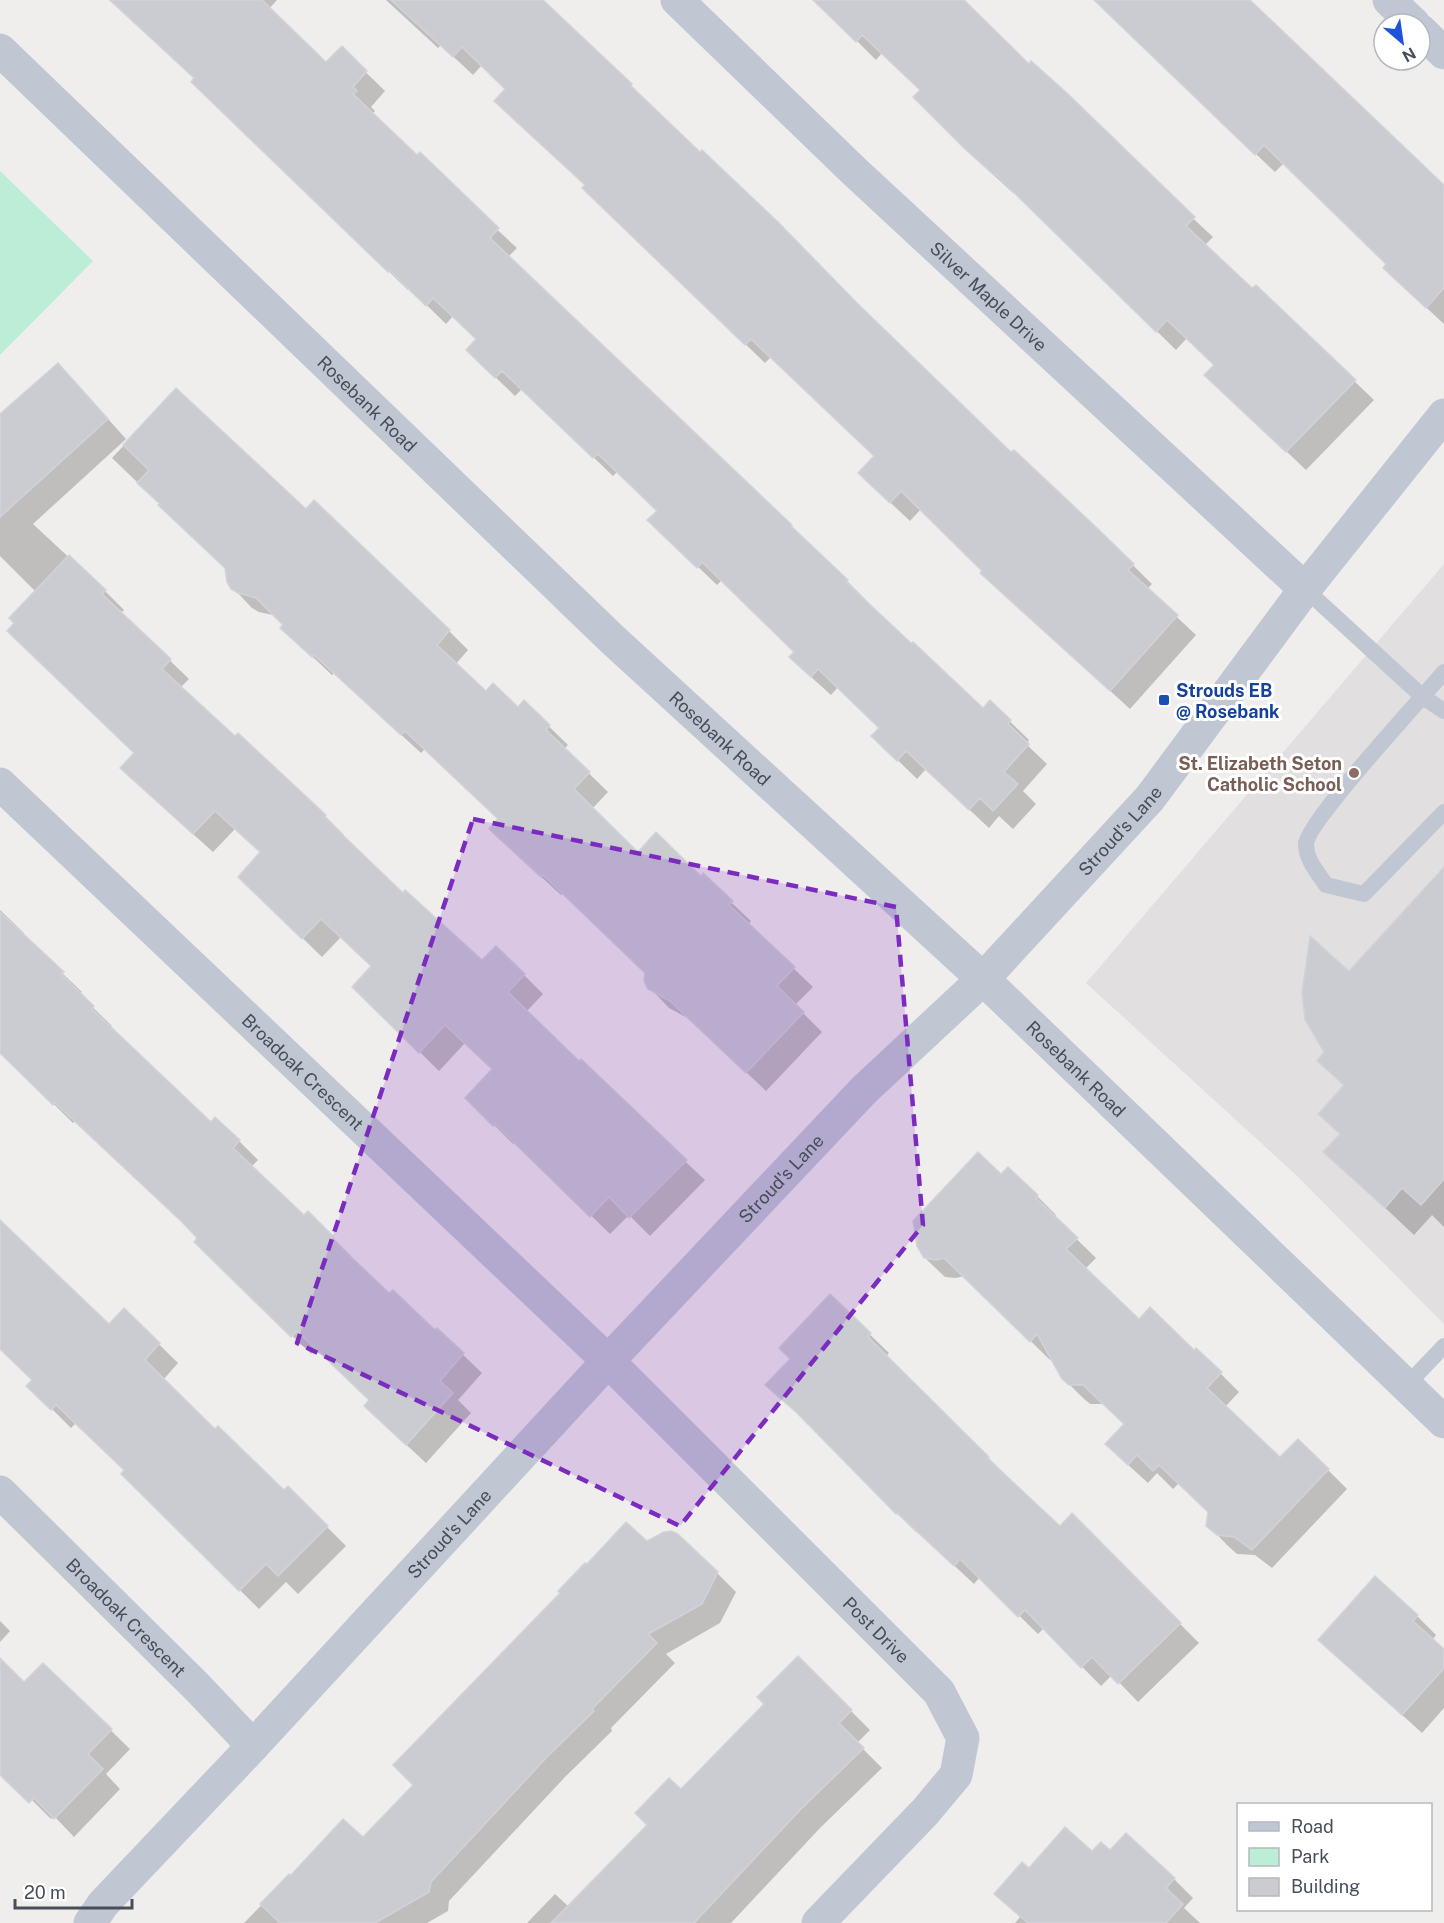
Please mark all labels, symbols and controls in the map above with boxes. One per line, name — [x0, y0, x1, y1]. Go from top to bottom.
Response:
north arrow — [1372, 12, 1432, 72]
text: N — [1399, 43, 1419, 66]
street label: Silver Maple Drive — [926, 237, 1052, 355]
street label: Rosebank Road — [314, 351, 421, 456]
place label: Strouds EB @ Rosebank — [1176, 680, 1280, 722]
street label: Rosebank Road — [665, 687, 775, 790]
marker: Strouds EB @ Rosebank — [1157, 693, 1171, 707]
place label: St. Elizabeth Seton Catholic School — [1178, 753, 1342, 795]
marker: St. Elizabeth Seton Catholic School — [1347, 766, 1361, 780]
street label: Stroud's Lane — [1074, 782, 1166, 880]
street label: Broadoak Crescent — [238, 1009, 368, 1134]
street label: Rosebank Road — [1022, 1016, 1130, 1121]
street label: Stroud's Lane — [734, 1130, 827, 1227]
street label: Stroud's Lane — [403, 1484, 495, 1582]
street label: Broadoak Crescent — [62, 1554, 191, 1681]
street label: Post Drive — [839, 1592, 914, 1667]
legend — [1237, 1803, 1432, 1911]
text: Road — [1291, 1816, 1334, 1837]
text: Park — [1291, 1846, 1329, 1867]
scale bar — [15, 1872, 132, 1910]
text: Building — [1291, 1876, 1360, 1897]
text: 20 m — [24, 1882, 66, 1903]

